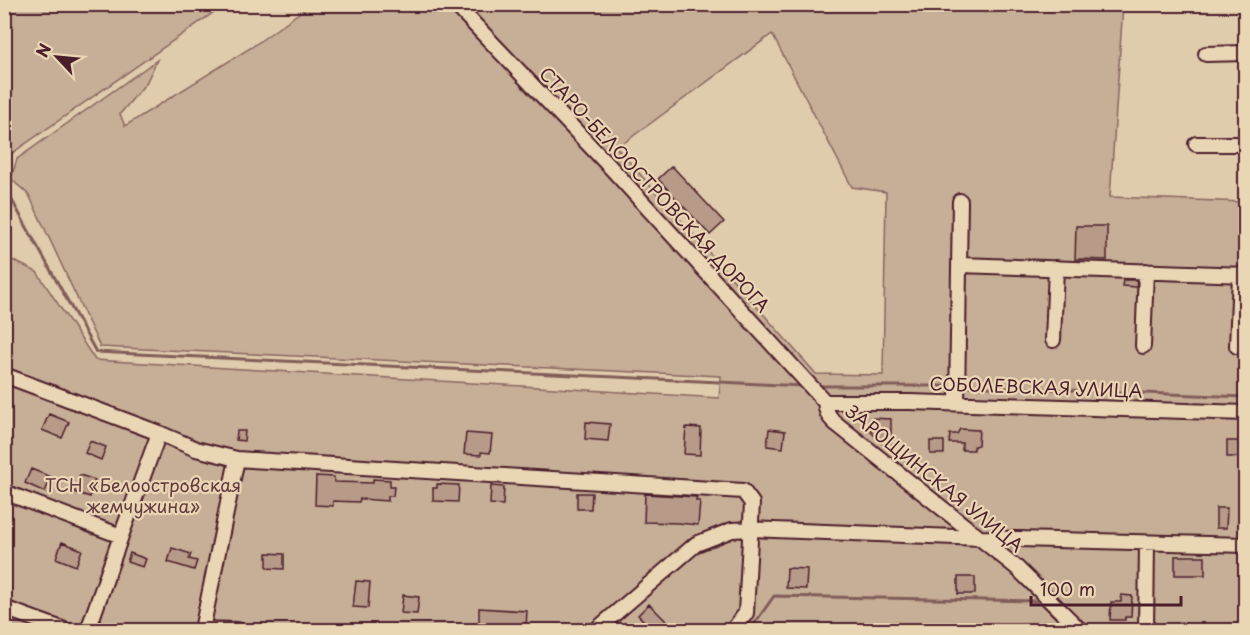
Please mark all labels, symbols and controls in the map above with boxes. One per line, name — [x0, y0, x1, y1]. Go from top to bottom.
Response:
north arrow — [27, 27, 87, 87]
text: N — [29, 39, 56, 61]
street label: СТАРО-БЕЛООСТРОВСКАЯ ДОРОГА — [534, 60, 777, 318]
street label: СОБОЛЕВСКАЯ УЛИЦА — [929, 369, 1143, 404]
street label: ЗАРОЩИНСКАЯ УЛИЦА — [840, 398, 1030, 558]
park label: ТСН «Белоостровская жемчужина» — [45, 471, 241, 519]
scale bar — [1031, 569, 1181, 607]
text: 100 m — [1040, 575, 1095, 602]

